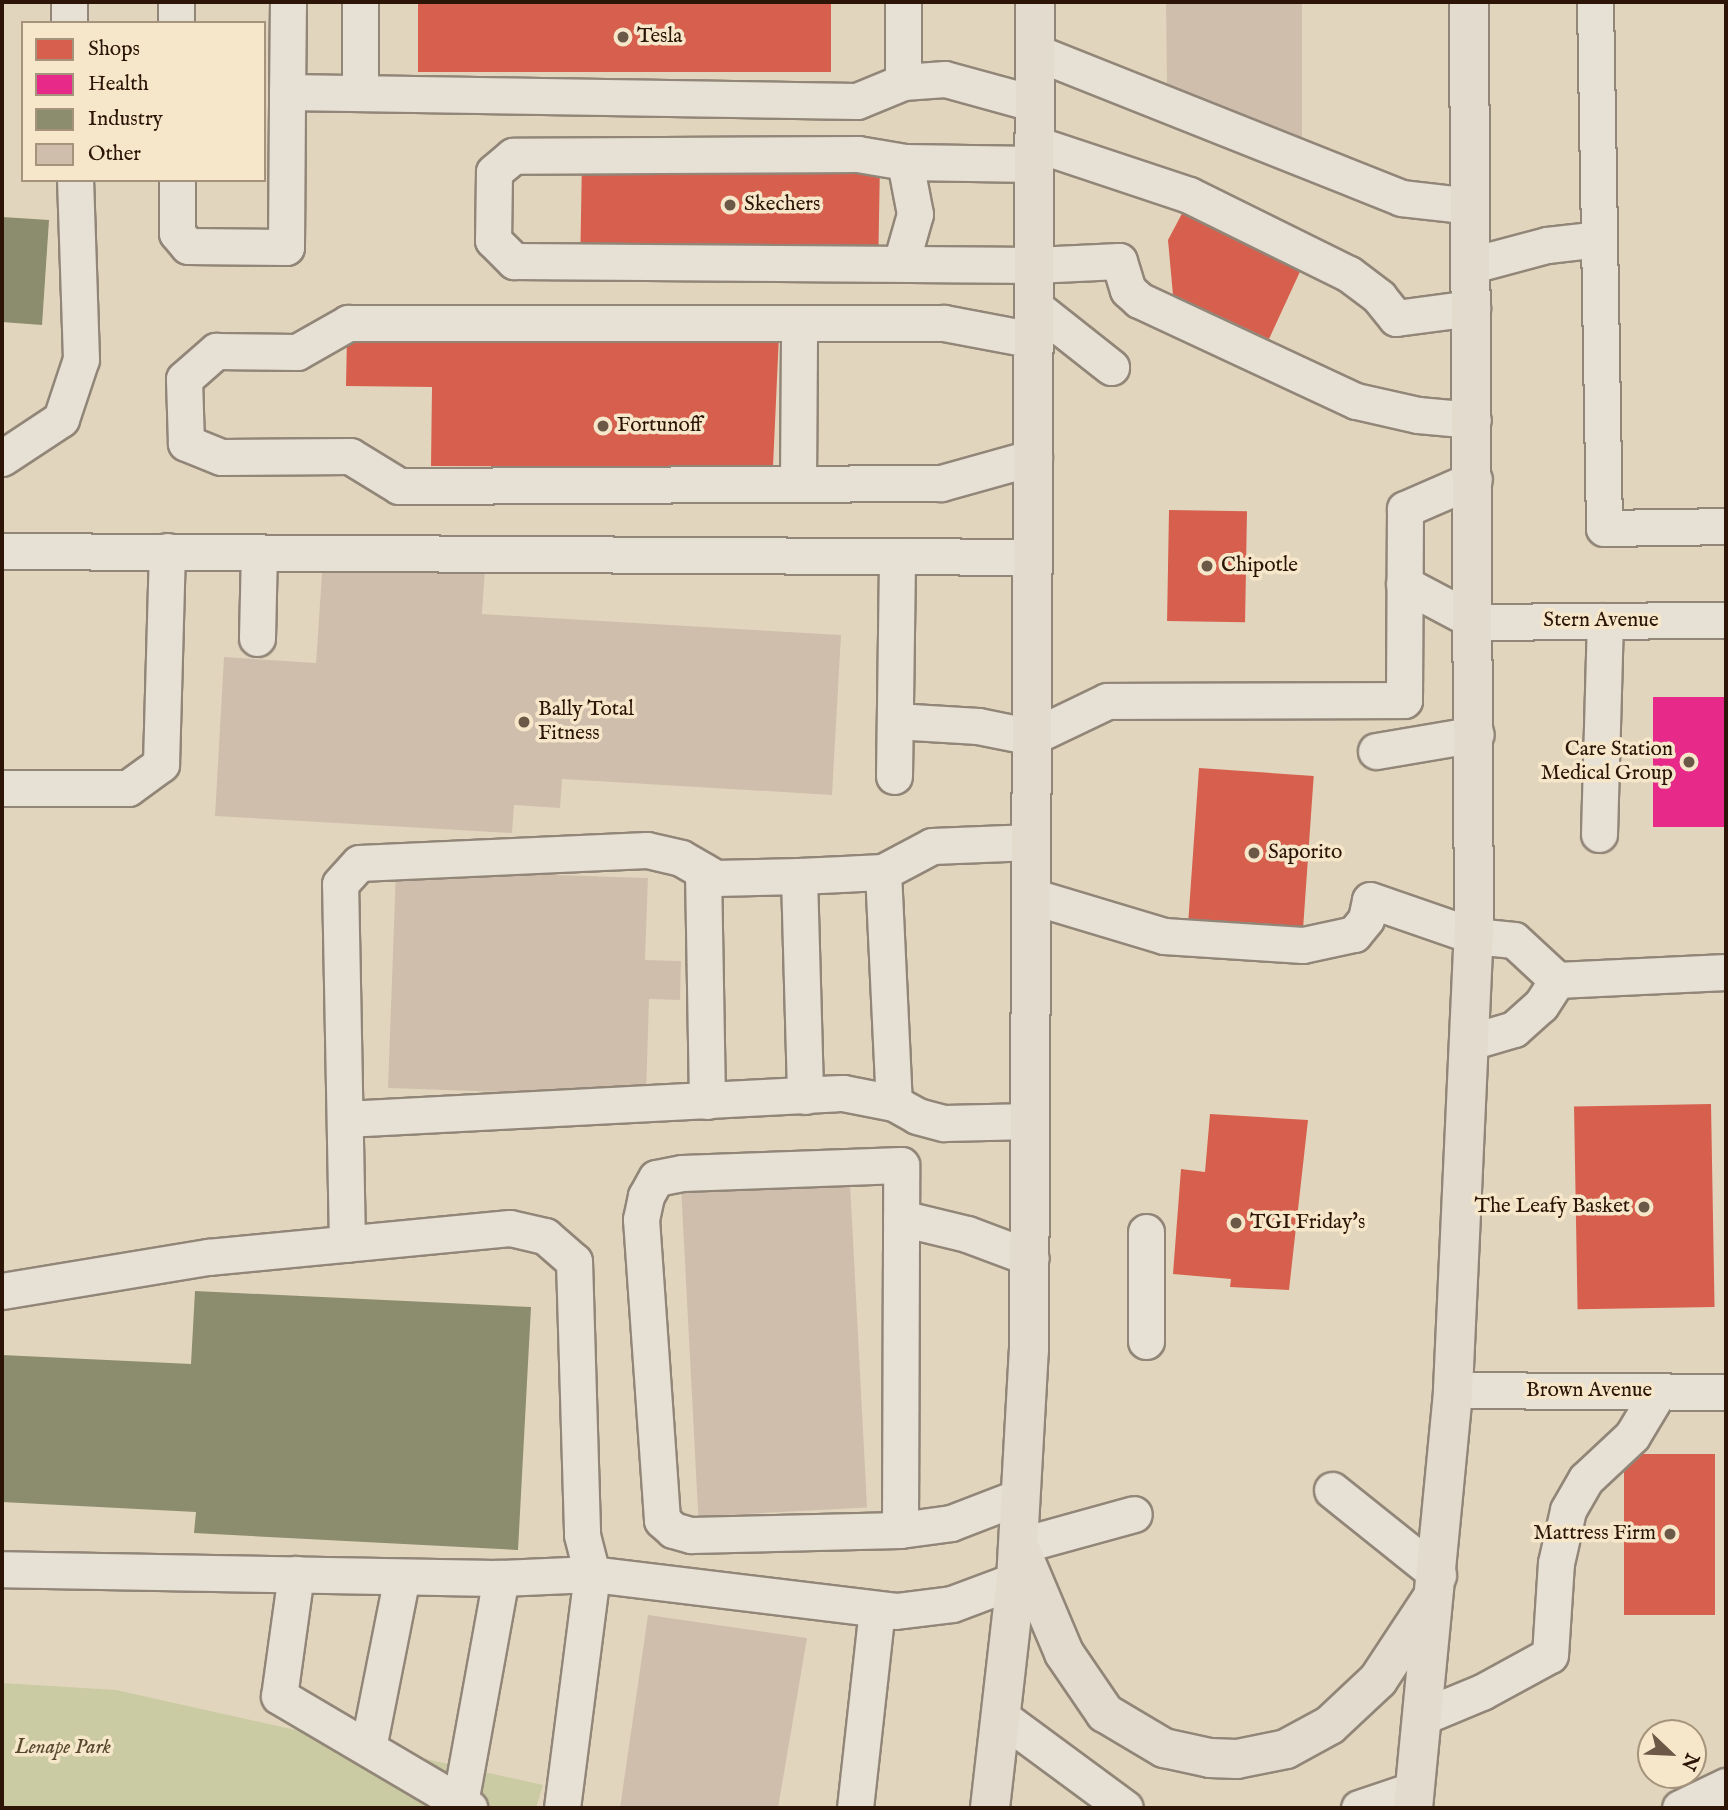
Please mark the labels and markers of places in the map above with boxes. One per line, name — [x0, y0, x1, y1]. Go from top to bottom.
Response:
place label: Tesla — [637, 24, 682, 50]
marker: Tesla — [615, 29, 631, 45]
place label: Skechers — [744, 192, 820, 218]
marker: Skechers — [722, 197, 738, 213]
place label: Fortunoff — [617, 413, 702, 439]
marker: Fortunoff — [595, 418, 611, 434]
place label: Chipotle — [1221, 553, 1298, 579]
marker: Chipotle — [1199, 558, 1215, 574]
place label: Bally Total Fitness — [538, 697, 634, 747]
marker: Bally Total Fitness — [516, 714, 532, 730]
place label: Care Station Medical Group — [1541, 737, 1673, 787]
marker: Care Station Medical Group — [1679, 752, 1699, 772]
place label: Saporito — [1268, 840, 1342, 866]
marker: Saporito — [1246, 845, 1262, 861]
place label: The Leafy Basket — [1475, 1194, 1630, 1220]
marker: The Leafy Basket — [1636, 1199, 1652, 1215]
place label: TGI Friday's — [1250, 1210, 1365, 1236]
marker: TGI Friday's — [1228, 1215, 1244, 1231]
place label: Mattress Firm — [1533, 1521, 1656, 1547]
marker: Mattress Firm — [1662, 1526, 1678, 1542]

